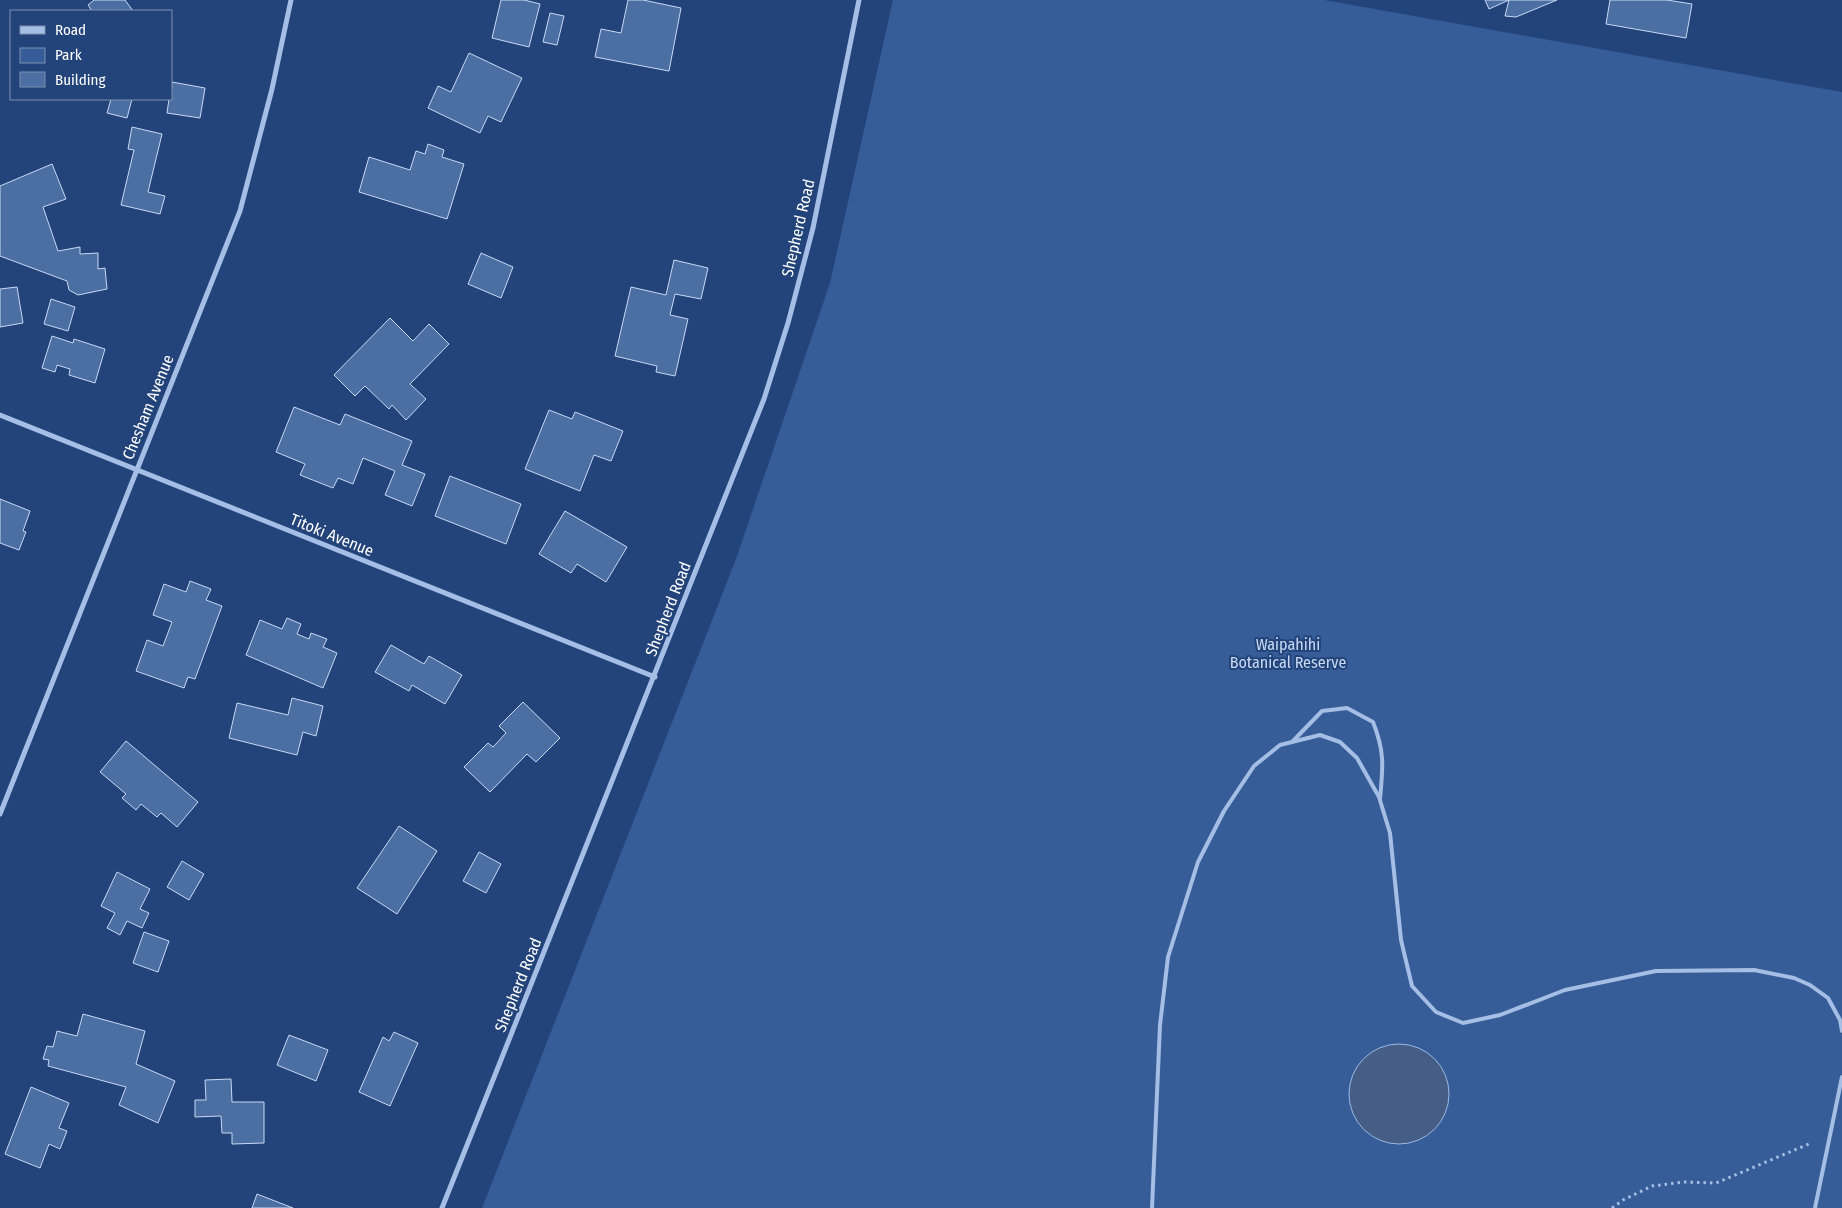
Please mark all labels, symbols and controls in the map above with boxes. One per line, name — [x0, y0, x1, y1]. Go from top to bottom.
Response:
legend — [10, 10, 172, 100]
text: Road — [55, 21, 86, 39]
text: Park — [55, 46, 82, 64]
text: Building — [55, 71, 106, 89]
street label: Shepherd Road — [778, 177, 818, 279]
street label: Chesham Avenue — [118, 352, 178, 462]
street label: Titoki Avenue — [288, 510, 377, 560]
street label: Shepherd Road — [641, 559, 695, 659]
park label: Waipahihi Botanical Reserve — [1230, 635, 1346, 672]
street label: Shepherd Road — [491, 935, 545, 1035]

